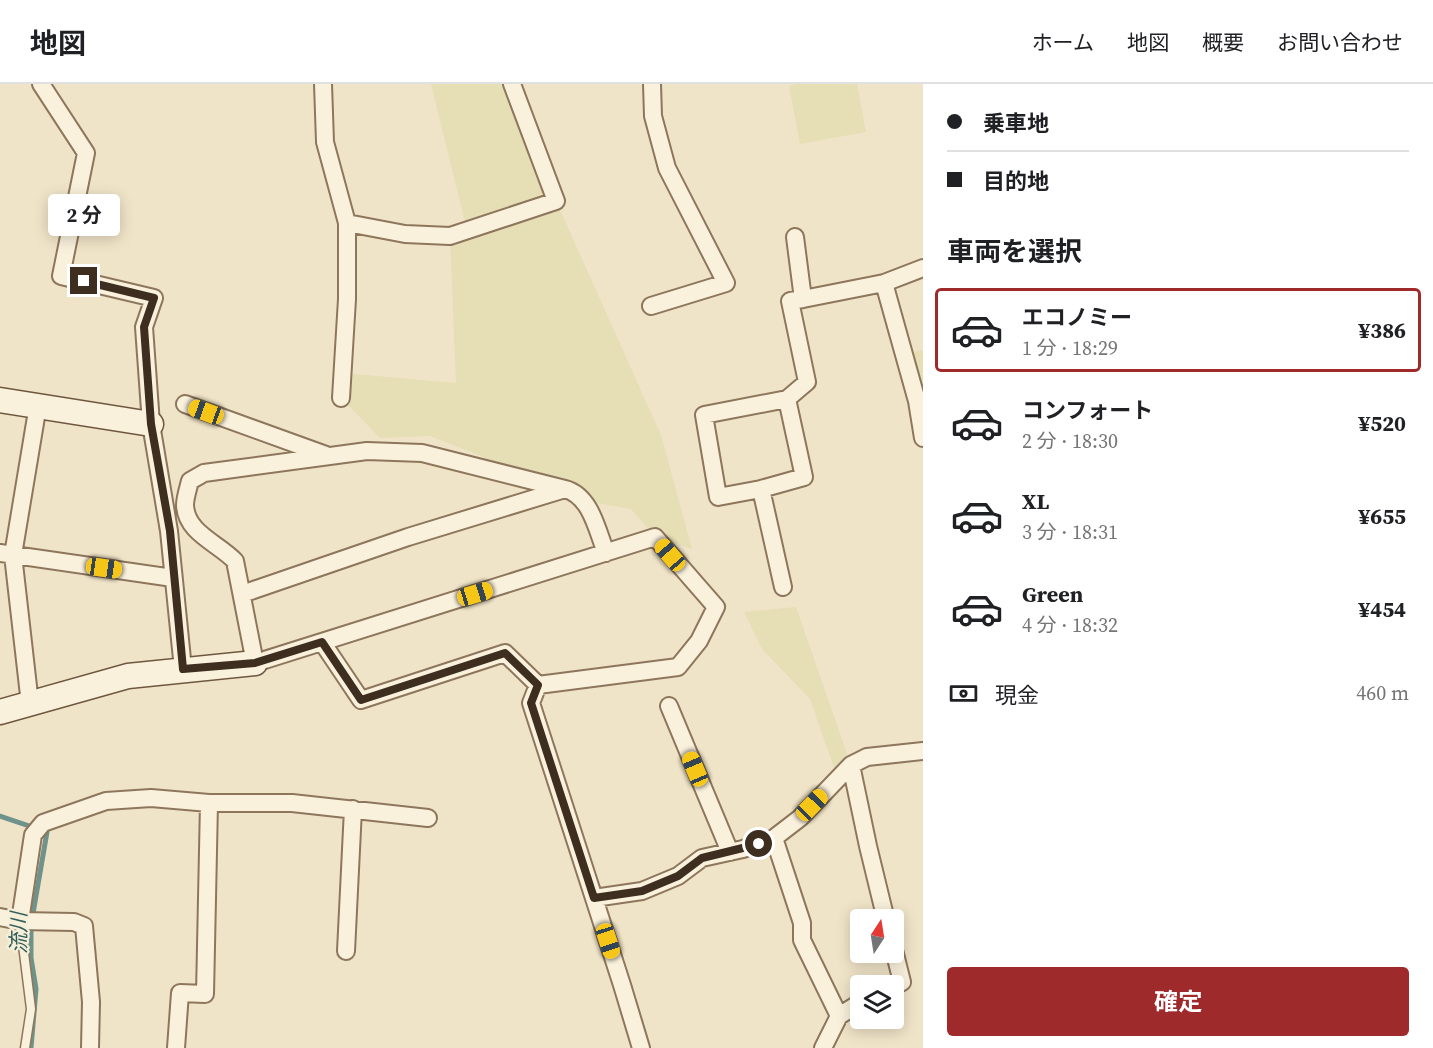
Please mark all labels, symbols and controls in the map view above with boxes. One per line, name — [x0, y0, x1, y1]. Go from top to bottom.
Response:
text: 地図 — [30, 24, 86, 62]
text: ホーム — [1032, 28, 1094, 57]
text: 地図 — [1127, 28, 1169, 57]
text: 概要 — [1202, 28, 1244, 57]
text: お問い合わせ — [1277, 28, 1403, 57]
text: 乗車地 — [983, 108, 1049, 138]
text: 目的地 — [983, 166, 1049, 196]
callout: 2 分 — [48, 194, 120, 236]
text: 2 分 — [66, 201, 102, 229]
text: 車両を選択 — [947, 233, 1082, 270]
route end — [70, 267, 97, 294]
text: エコノミー — [1022, 302, 1132, 332]
icon: car — [950, 303, 1004, 357]
text: ¥386 — [1358, 315, 1406, 345]
text: 1 分 · 18:29 — [1022, 334, 1118, 362]
text: コンフォート — [1022, 395, 1153, 425]
icon: car — [950, 396, 1004, 450]
car — [186, 397, 226, 427]
text: ¥520 — [1358, 408, 1406, 438]
text: 2 分 · 18:30 — [1022, 427, 1118, 455]
text: XL — [1022, 486, 1049, 516]
icon: car — [950, 489, 1004, 543]
text: ¥655 — [1358, 501, 1406, 531]
text: 3 分 · 18:31 — [1022, 518, 1118, 546]
car — [651, 536, 689, 574]
car — [85, 557, 123, 579]
text: Green — [1022, 579, 1083, 609]
car — [455, 580, 495, 608]
icon: car — [950, 582, 1004, 636]
text: ¥454 — [1358, 594, 1406, 624]
text: 4 分 · 18:32 — [1022, 611, 1118, 639]
icon: cash — [947, 677, 980, 710]
text: 460 m — [1356, 679, 1409, 707]
text: 現金 — [995, 680, 1039, 710]
car — [680, 749, 710, 789]
car — [793, 786, 831, 824]
route start — [745, 830, 772, 857]
north arrow — [850, 909, 904, 963]
map controls — [850, 909, 904, 1029]
water label: 流川 — [4, 910, 33, 954]
car — [594, 921, 622, 961]
button: 確定 — [947, 967, 1409, 1036]
button: layers — [850, 975, 904, 1029]

